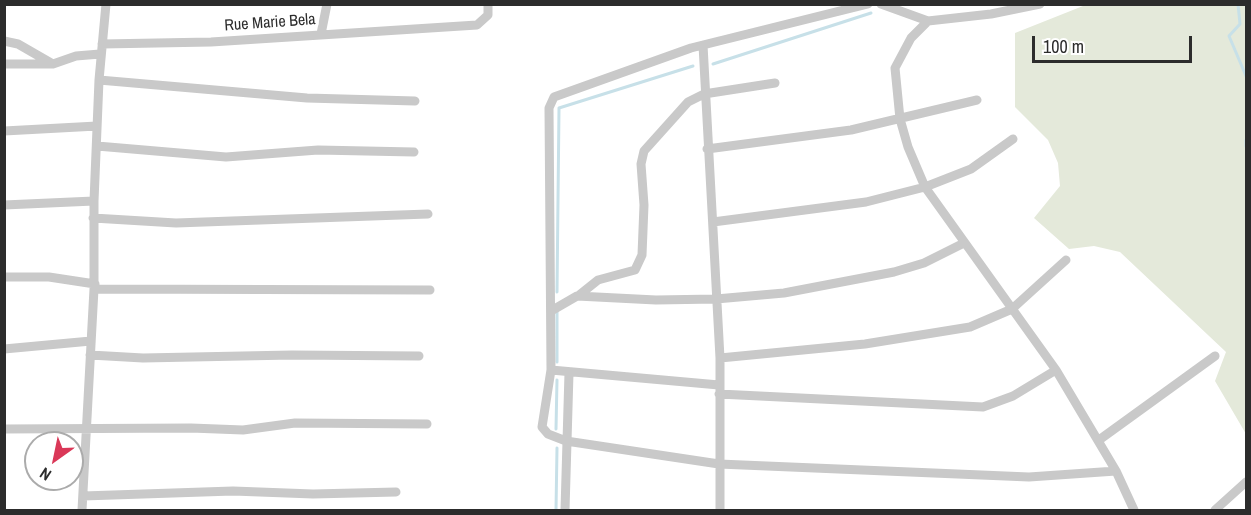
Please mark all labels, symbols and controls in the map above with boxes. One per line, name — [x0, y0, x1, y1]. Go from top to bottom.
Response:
street label: Rue Marie Bela — [224, 10, 316, 36]
scale bar — [1035, 24, 1196, 62]
text: 100 m — [1043, 34, 1084, 59]
north arrow — [24, 431, 84, 491]
text: N — [35, 463, 55, 486]

